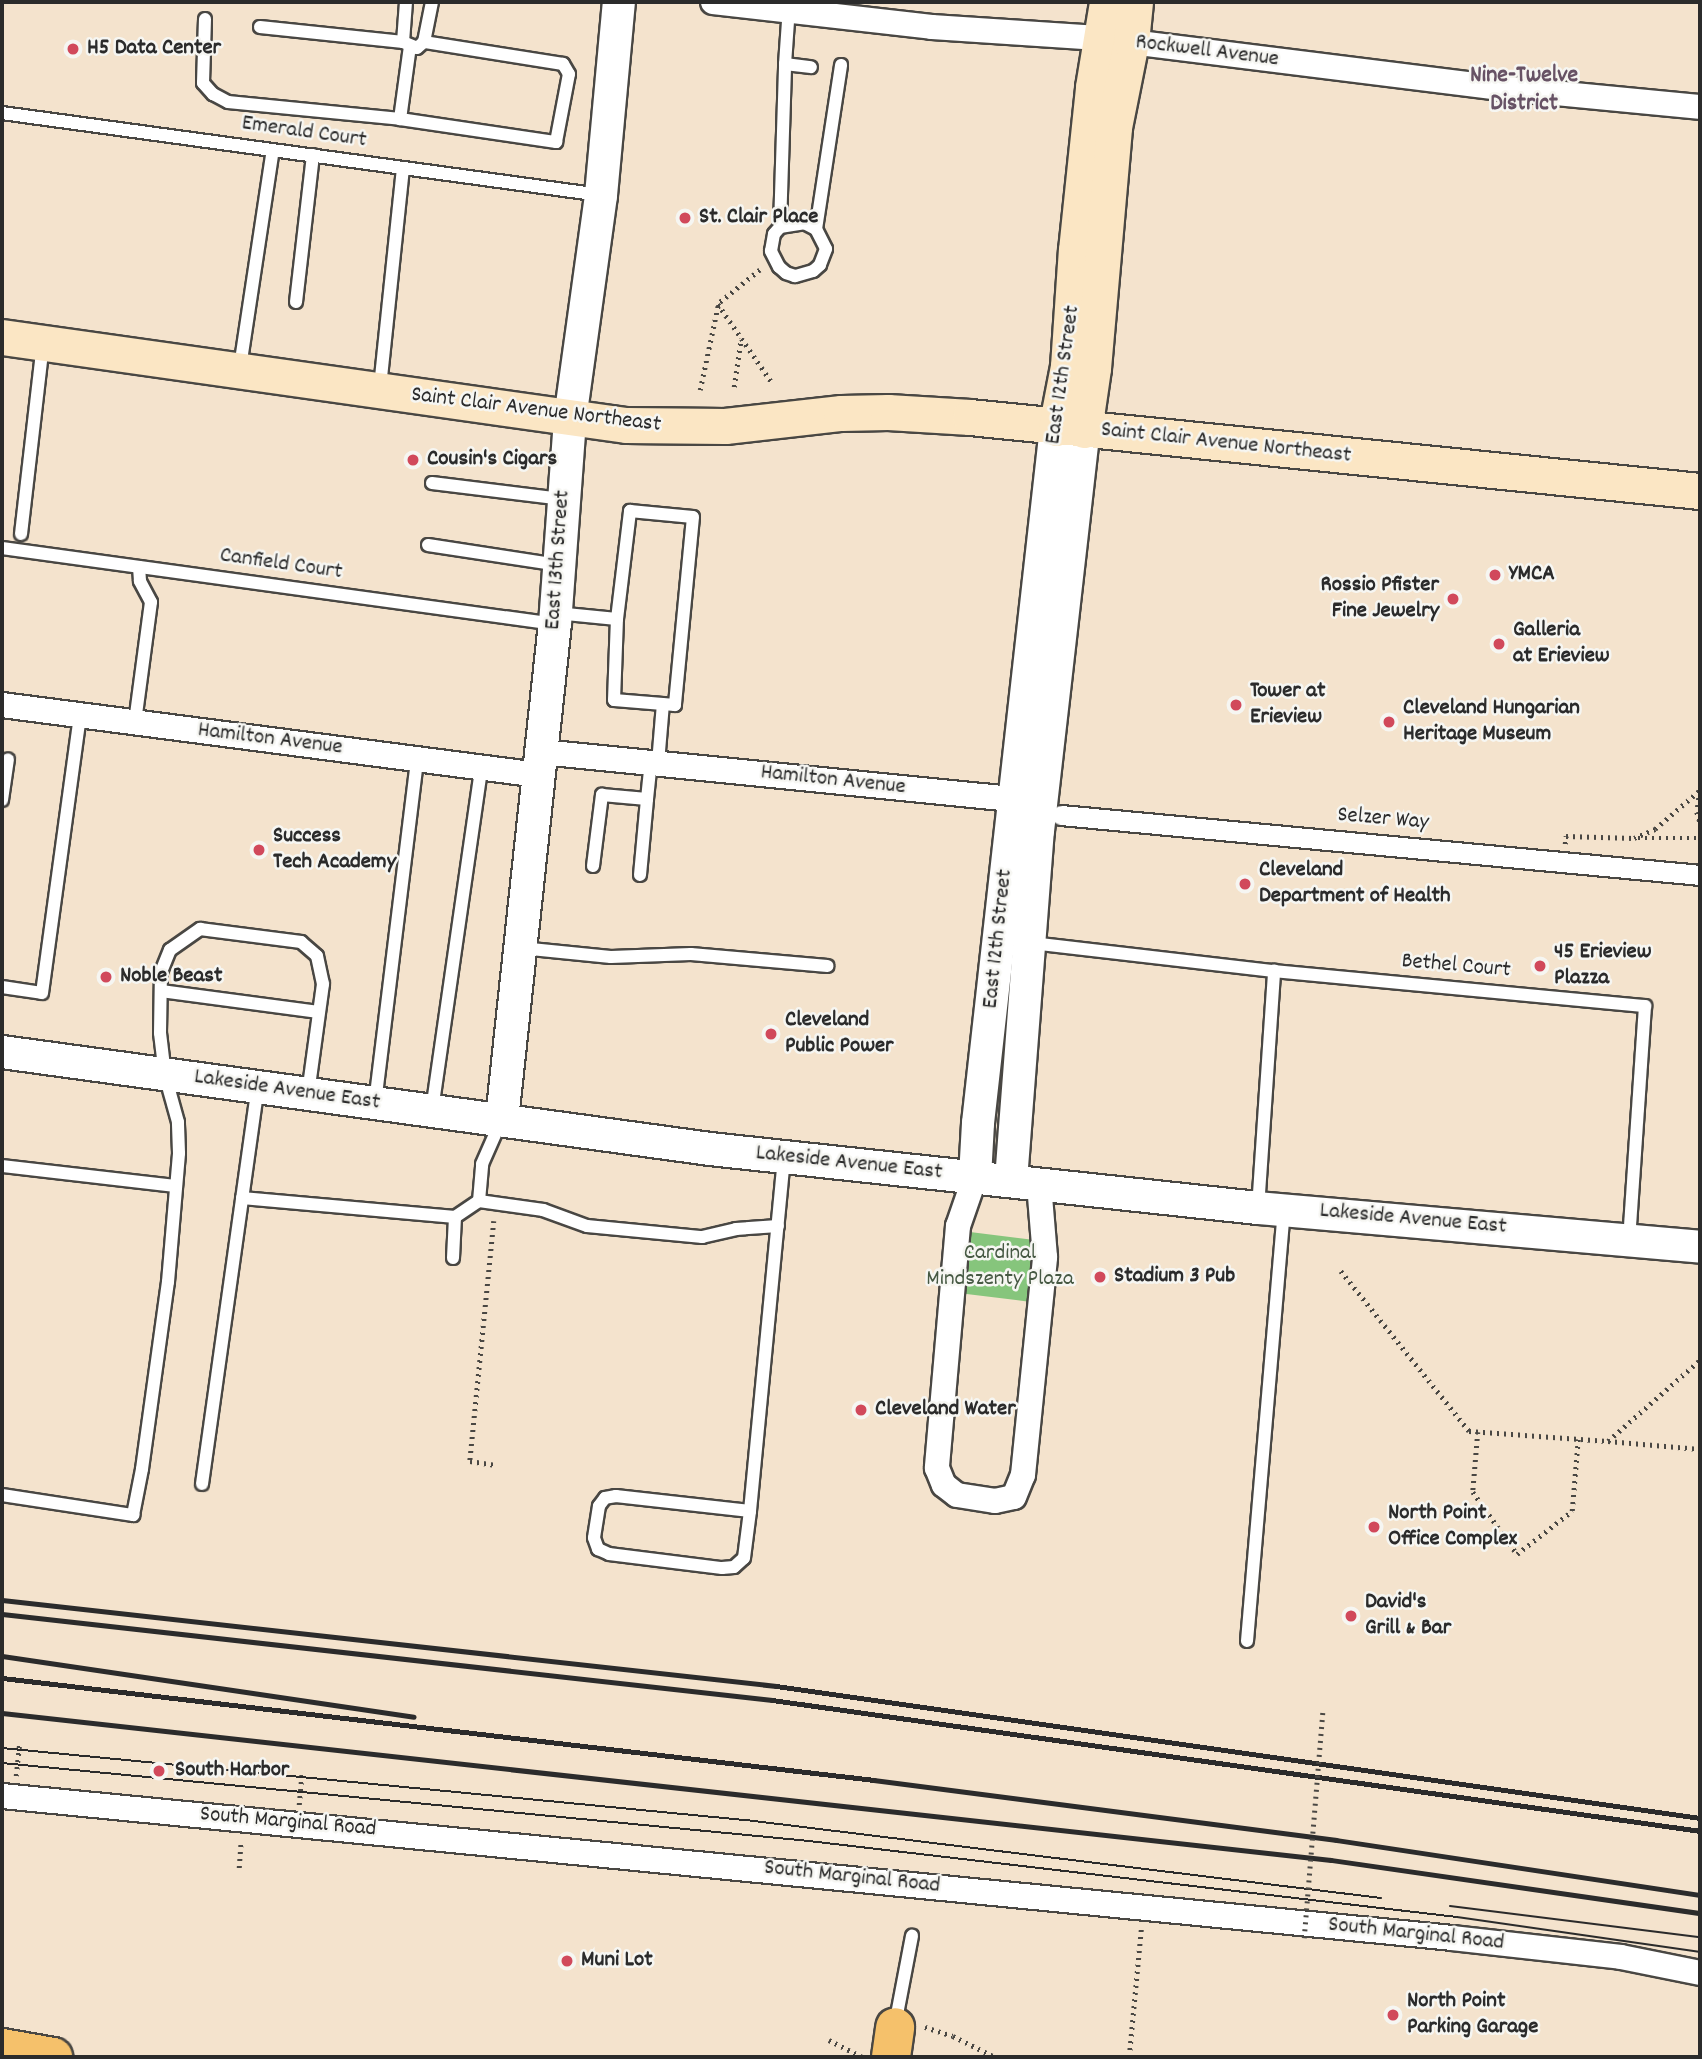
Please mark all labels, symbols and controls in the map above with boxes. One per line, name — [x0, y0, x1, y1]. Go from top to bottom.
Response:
street label: Rockwell Avenue — [1134, 30, 1280, 74]
place label: H5 Data Center — [87, 35, 221, 63]
marker: H5 Data Center — [65, 41, 81, 57]
district label: Nine-Twelve District — [1470, 63, 1578, 119]
street label: Emerald Court — [240, 111, 368, 155]
place label: St. Clair Place — [699, 204, 818, 232]
marker: St. Clair Place — [677, 210, 693, 226]
street label: East 12th Street — [1041, 304, 1087, 446]
street label: Saint Clair Avenue Northeast — [409, 382, 663, 440]
street label: Saint Clair Avenue Northeast — [1099, 417, 1353, 471]
place label: Cousin's Cigars — [427, 446, 557, 474]
marker: Cousin's Cigars — [405, 452, 421, 468]
street label: East 13th Street — [540, 489, 578, 631]
street label: Canfield Court — [218, 543, 344, 587]
place label: YMCA — [1509, 561, 1555, 589]
marker: YMCA — [1487, 567, 1503, 583]
place label: Rossio Pfister Fine Jewelry — [1321, 572, 1439, 626]
marker: Rossio Pfister Fine Jewelry — [1445, 591, 1461, 607]
place label: Galleria at Erieview — [1513, 617, 1610, 671]
marker: Galleria at Erieview — [1491, 636, 1507, 652]
place label: Tower at Erieview — [1250, 678, 1325, 732]
place label: Cleveland Hungarian Heritage Museum — [1403, 695, 1580, 749]
marker: Tower at Erieview — [1228, 697, 1244, 713]
marker: Cleveland Hungarian Heritage Museum — [1381, 714, 1397, 730]
street label: Hamilton Avenue — [196, 717, 344, 763]
street label: Hamilton Avenue — [759, 760, 907, 802]
street label: Selzer Way — [1336, 802, 1430, 838]
place label: Success Tech Academy — [273, 823, 396, 877]
marker: Success Tech Academy — [251, 842, 267, 858]
place label: Cleveland Department of Health — [1259, 857, 1450, 911]
street label: East 12th Street — [978, 868, 1020, 1010]
marker: Cleveland Department of Health — [1237, 876, 1253, 892]
place label: 45 Erieview Plazza — [1554, 939, 1651, 993]
street label: Bethel Court — [1400, 948, 1512, 986]
marker: 45 Erieview Plazza — [1532, 958, 1548, 974]
place label: Noble Beast — [120, 963, 222, 991]
marker: Noble Beast — [98, 969, 114, 985]
place label: Cleveland Public Power — [785, 1007, 894, 1061]
marker: Cleveland Public Power — [763, 1026, 779, 1042]
street label: Lakeside Avenue East — [192, 1064, 382, 1118]
street label: Lakeside Avenue East — [754, 1140, 944, 1188]
street label: Lakeside Avenue East — [1318, 1198, 1508, 1242]
park label: Cardinal Mindszenty Plaza — [926, 1240, 1074, 1294]
place label: Stadium 3 Pub — [1114, 1263, 1235, 1291]
marker: Stadium 3 Pub — [1092, 1269, 1108, 1285]
place label: Cleveland Water — [875, 1396, 1016, 1424]
marker: Cleveland Water — [853, 1402, 869, 1418]
place label: North Point Office Complex — [1388, 1500, 1517, 1554]
marker: North Point Office Complex — [1366, 1519, 1382, 1535]
place label: David's Grill & Bar — [1365, 1589, 1451, 1643]
marker: David's Grill & Bar — [1343, 1608, 1359, 1624]
place label: South Harbor — [175, 1757, 289, 1785]
marker: South Harbor — [149, 1761, 169, 1781]
street label: South Marginal Road — [199, 1802, 377, 1844]
street label: South Marginal Road — [763, 1855, 941, 1901]
street label: South Marginal Road — [1327, 1912, 1505, 1958]
place label: Muni Lot — [581, 1947, 653, 1975]
marker: Muni Lot — [559, 1953, 575, 1969]
place label: North Point Parking Garage — [1407, 1988, 1538, 2042]
marker: North Point Parking Garage — [1385, 2007, 1401, 2023]

